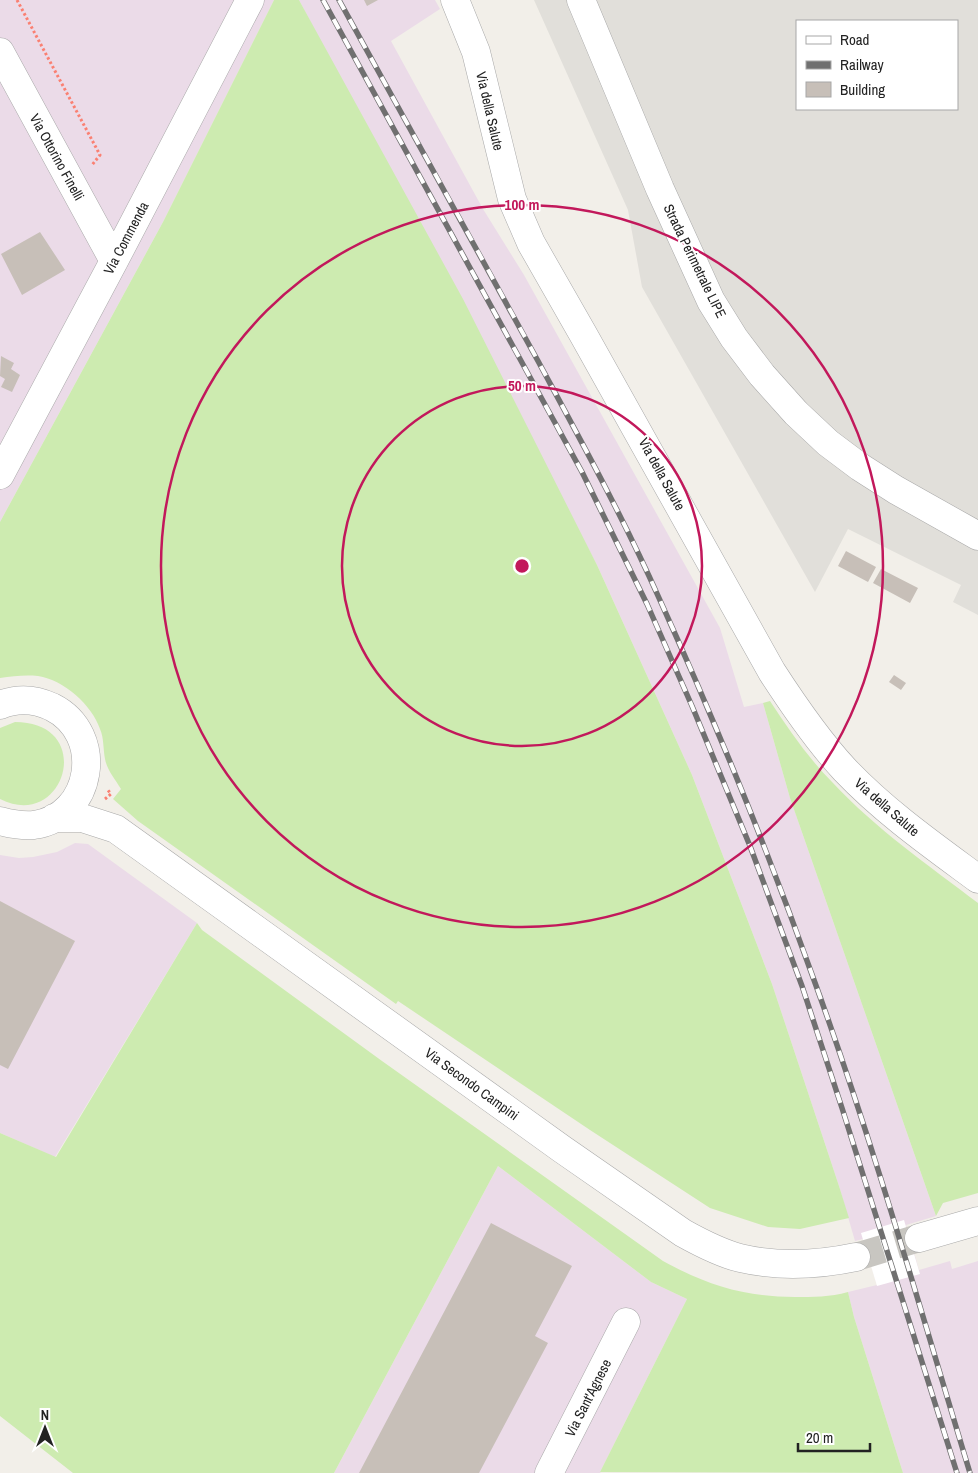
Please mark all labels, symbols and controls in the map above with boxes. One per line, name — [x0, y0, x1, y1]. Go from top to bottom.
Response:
legend — [796, 20, 958, 110]
text: Road — [840, 29, 869, 50]
text: Railway — [840, 54, 885, 75]
street label: Via della Salute — [472, 70, 508, 152]
text: Building — [840, 79, 885, 100]
street label: Via Ottorino Finelli — [26, 111, 88, 203]
text: 100 m — [505, 194, 539, 215]
street label: Via Commenda — [99, 198, 153, 277]
street label: Strada Perimetrale LIPE — [660, 201, 730, 321]
text: 50 m — [508, 375, 536, 396]
street label: Via della Salute — [635, 435, 689, 513]
centre of rings — [513, 557, 531, 575]
street label: Via della Salute — [851, 774, 923, 840]
street label: Via Secondo Campini — [421, 1044, 523, 1124]
street label: Via Sant'Agnese — [561, 1356, 615, 1440]
north arrow — [20, 1403, 70, 1453]
text: N — [41, 1406, 49, 1424]
scale bar — [798, 1420, 870, 1452]
text: 20 m — [806, 1427, 833, 1448]

